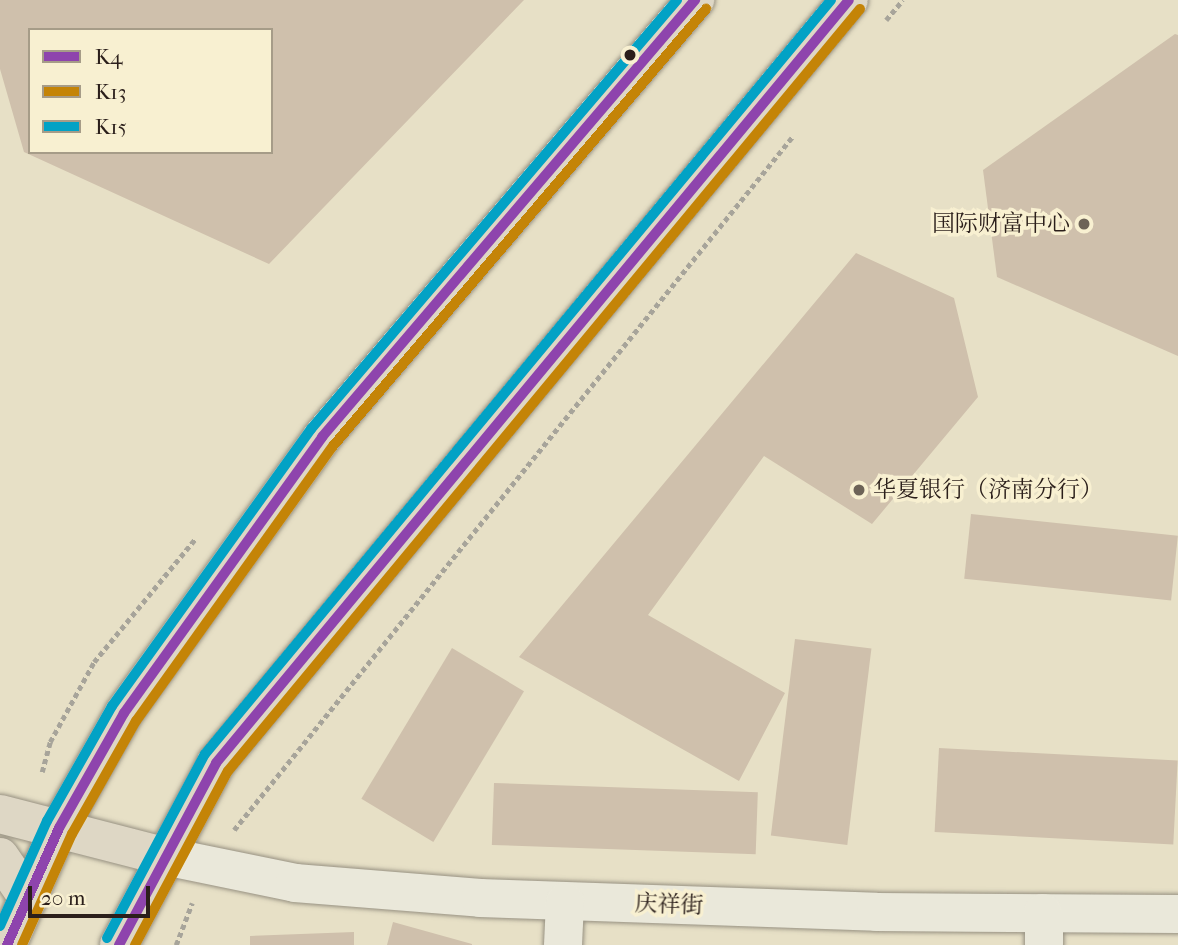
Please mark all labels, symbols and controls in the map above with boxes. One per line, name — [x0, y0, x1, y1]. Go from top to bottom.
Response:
legend — [28, 28, 273, 154]
text: K4 — [95, 45, 123, 69]
unlabelled marker — [623, 48, 637, 62]
text: K13 — [95, 80, 126, 104]
text: K15 — [95, 115, 127, 139]
place label: 国际财富中心 — [932, 210, 1070, 238]
marker: 国际财富中心 — [1076, 216, 1092, 232]
place label: 华夏银行（济南分行） — [873, 476, 1103, 504]
marker: 华夏银行（济南分行） — [851, 482, 867, 498]
scale bar — [32, 872, 154, 916]
text: 20 m — [41, 886, 85, 910]
street label: 庆祥街 — [634, 890, 704, 920]

